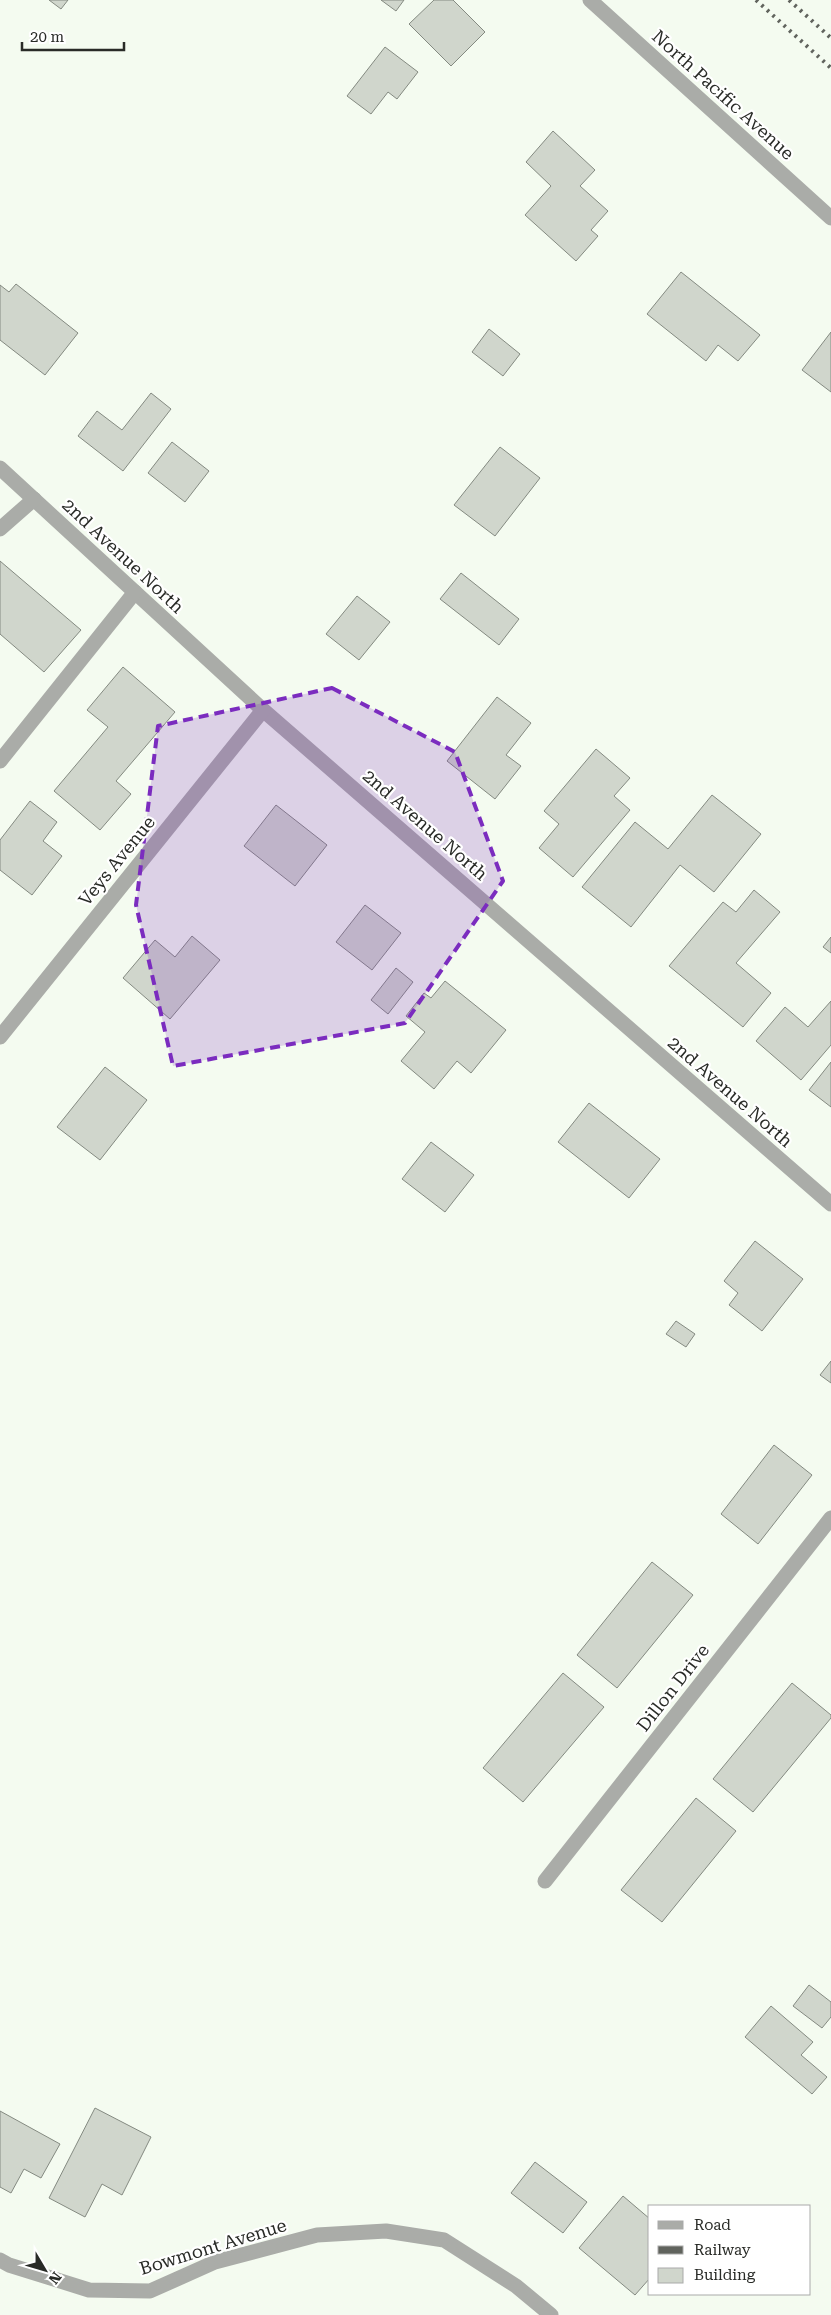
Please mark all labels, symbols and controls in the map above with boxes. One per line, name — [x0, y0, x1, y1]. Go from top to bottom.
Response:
scale bar — [22, 20, 125, 52]
street label: North Pacific Avenue — [648, 25, 799, 164]
text: 20 m — [30, 28, 65, 46]
street label: 2nd Avenue North — [58, 494, 189, 617]
street label: 2nd Avenue North — [359, 765, 492, 885]
street label: Veys Avenue — [74, 811, 159, 910]
street label: 2nd Avenue North — [664, 1032, 797, 1152]
street label: Dillon Drive — [632, 1640, 713, 1736]
legend — [648, 2205, 811, 2295]
street label: Bowmont Avenue — [137, 2214, 289, 2279]
text: Road — [694, 2216, 731, 2234]
text: Railway — [694, 2241, 751, 2259]
north arrow — [20, 2245, 70, 2295]
text: Building — [694, 2266, 756, 2284]
text: N — [45, 2269, 65, 2287]

